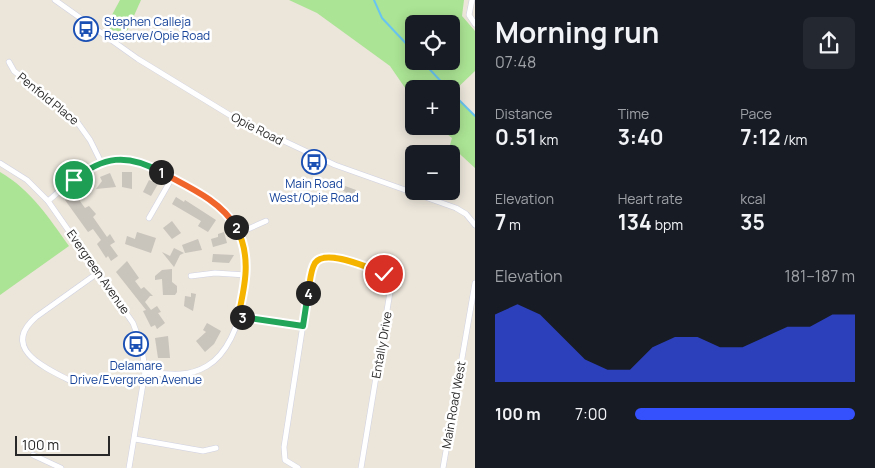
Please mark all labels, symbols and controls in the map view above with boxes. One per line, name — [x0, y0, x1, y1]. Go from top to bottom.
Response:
place label: Stephen Calleja Reserve/Opie Road — [104, 13, 210, 44]
text: Morning run — [495, 13, 659, 51]
map controls — [405, 15, 460, 200]
button: locate — [405, 15, 460, 70]
bus stop icon: Stephen Calleja Reserve/Opie Road — [73, 16, 99, 42]
button: share — [803, 17, 855, 69]
text: 07:48 — [495, 51, 536, 73]
street label: Penfold Place — [14, 68, 83, 129]
button: + — [405, 80, 460, 135]
text: Distance — [495, 104, 552, 123]
text: Time — [618, 104, 649, 123]
text: Pace — [740, 104, 772, 123]
street label: Opie Road — [228, 108, 286, 149]
text: 0.51 — [495, 123, 537, 151]
text: 3:40 — [618, 123, 664, 151]
text: 7:12 — [740, 123, 780, 151]
text: km — [537, 130, 558, 149]
text: /km — [780, 130, 807, 149]
button: − — [405, 145, 460, 200]
bus stop icon: Main Road West/Opie Road — [301, 149, 327, 175]
pin — [53, 159, 95, 201]
pin: 1 — [148, 160, 174, 184]
text: 1 — [158, 163, 165, 182]
icon: arrive — [60, 166, 88, 194]
place label: Main Road West/Opie Road — [269, 175, 359, 206]
text: Elevation — [495, 189, 554, 208]
text: Heart rate — [618, 189, 683, 208]
text: kcal — [740, 189, 766, 208]
text: 7 — [495, 208, 506, 236]
text: 134 — [618, 208, 652, 236]
text: 35 — [740, 208, 765, 236]
pin: 2 — [224, 214, 248, 240]
text: m — [506, 215, 521, 234]
text: bpm — [652, 215, 683, 234]
text: 2 — [232, 218, 241, 237]
street label: Evergreen Avenue — [63, 226, 134, 317]
pin — [363, 253, 405, 295]
icon: check — [370, 260, 398, 288]
text: Elevation — [495, 265, 563, 287]
text: 181–187 m — [785, 265, 855, 287]
pin: 4 — [296, 280, 320, 306]
text: 4 — [304, 284, 313, 303]
pin: 3 — [230, 304, 254, 330]
text: 3 — [238, 308, 247, 327]
street label: Entally Drive — [367, 310, 396, 380]
bus stop icon: Delamare Drive/Evergreen Avenue — [123, 331, 149, 357]
place label: Delamare Drive/Evergreen Avenue — [70, 357, 202, 388]
street label: Main Road West — [437, 360, 470, 450]
text: 100 m — [495, 403, 541, 425]
text: 7:00 — [575, 403, 607, 425]
scale bar — [15, 433, 110, 456]
text: 100 m — [22, 435, 59, 454]

